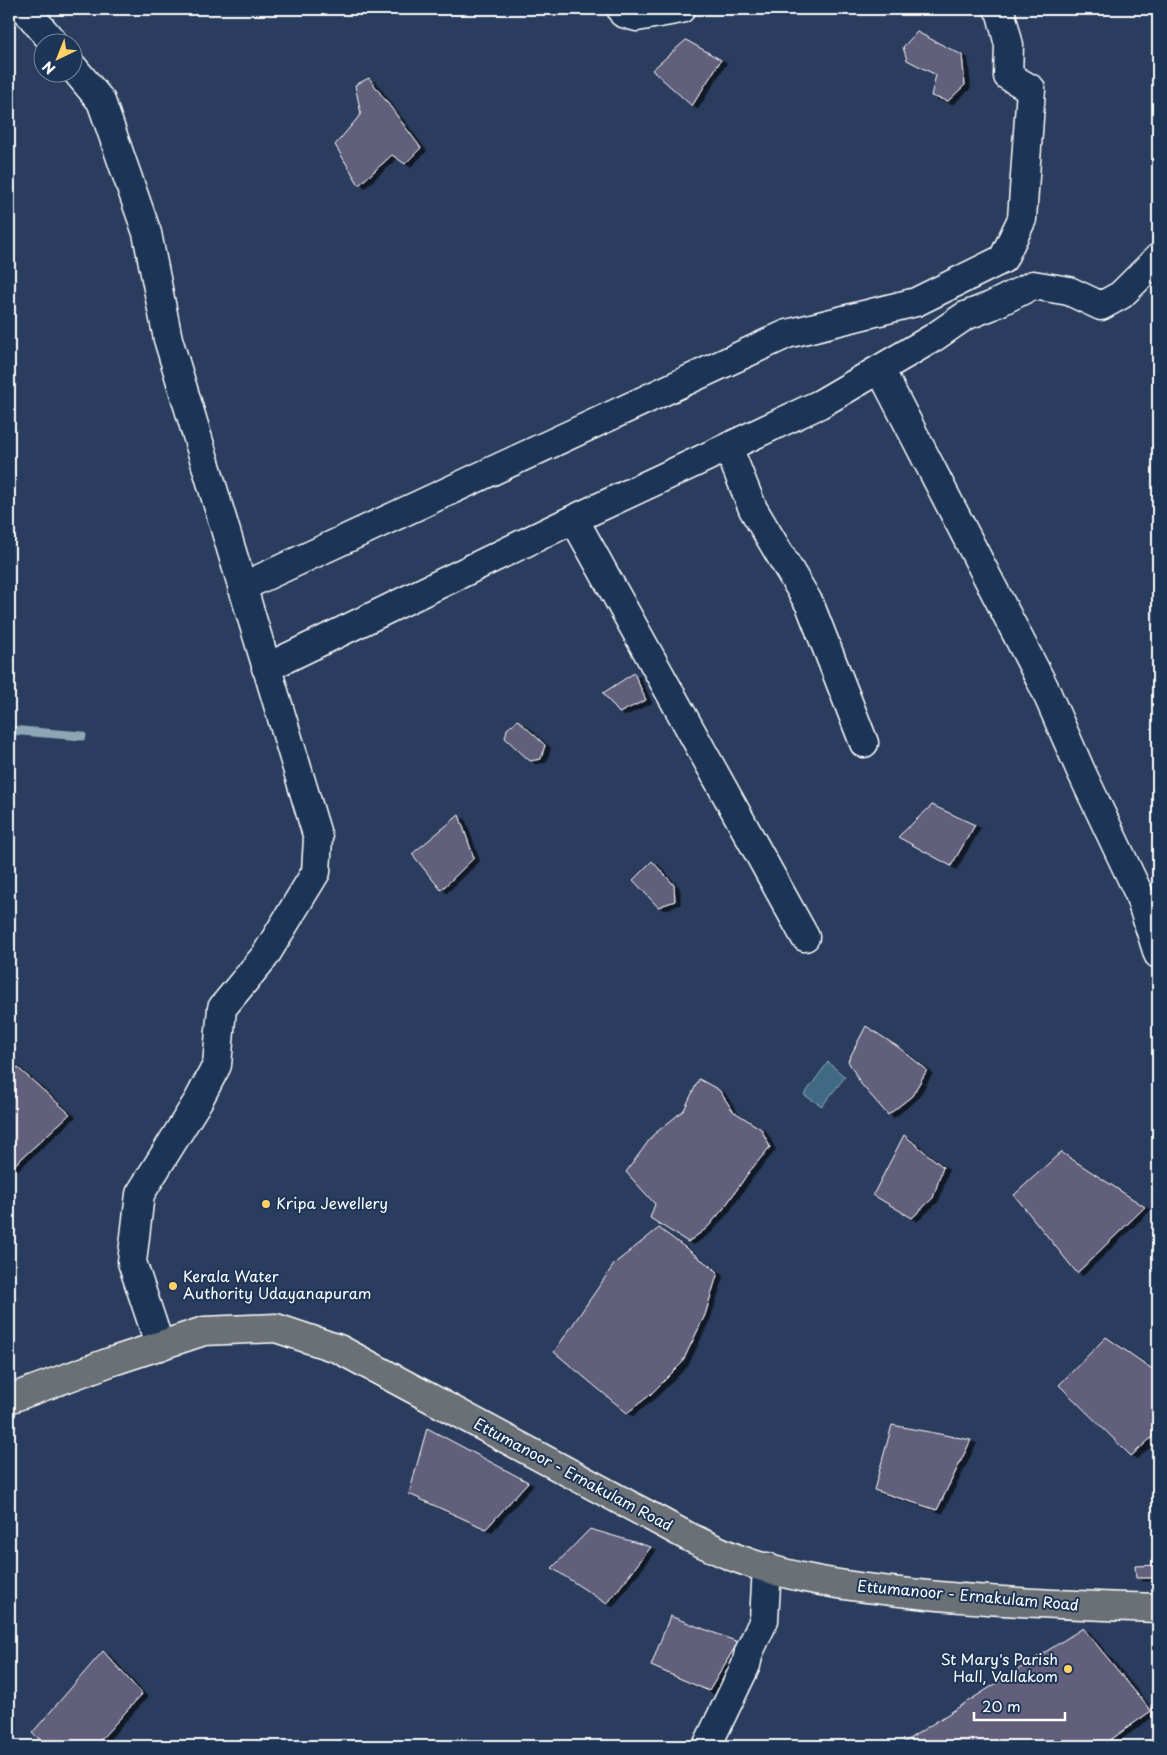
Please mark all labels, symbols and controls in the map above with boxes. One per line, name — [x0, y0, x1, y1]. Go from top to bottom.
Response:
north arrow — [32, 32, 82, 82]
text: N — [38, 56, 60, 79]
place label: Kripa Jewellery — [276, 1191, 388, 1214]
marker: Kripa Jewellery — [260, 1198, 272, 1210]
place label: Kerala Water Authority Udayanapuram — [183, 1264, 371, 1304]
marker: Kerala Water Authority Udayanapuram — [167, 1280, 179, 1292]
street label: Ettumanoor - Ernakulam Road — [470, 1411, 677, 1536]
street label: Ettumanoor - Ernakulam Road — [856, 1573, 1080, 1616]
place label: St Mary's Parish Hall, Vallakom — [941, 1647, 1058, 1687]
marker: St Mary's Parish Hall, Vallakom — [1062, 1663, 1074, 1675]
scale bar — [974, 1690, 1066, 1722]
text: 20 m — [982, 1694, 1021, 1717]

